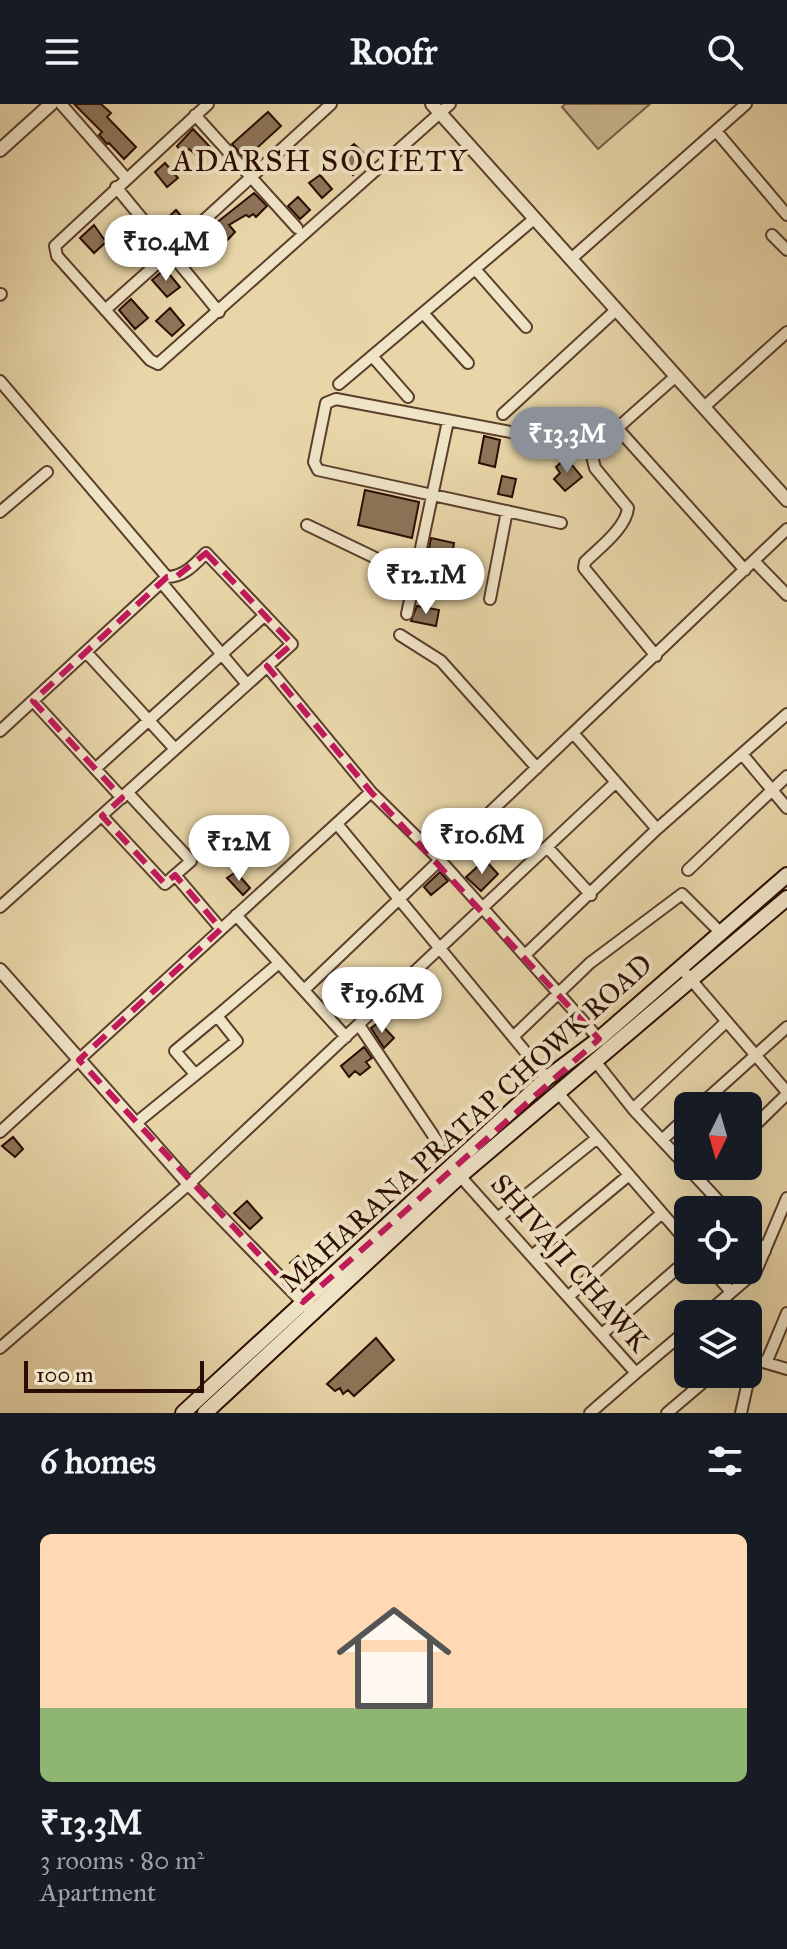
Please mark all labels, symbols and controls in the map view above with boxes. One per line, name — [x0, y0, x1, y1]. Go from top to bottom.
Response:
icon: menu — [40, 30, 84, 74]
text: Roofr — [350, 30, 437, 74]
icon: search — [703, 30, 747, 74]
district label: ADARSH SOCIETY — [171, 143, 469, 179]
pin: ₹10.4M — [101, 215, 231, 283]
text: ₹10.4M — [122, 225, 210, 257]
pin: ₹13.3M — [502, 407, 632, 475]
text: ₹13.3M — [528, 417, 606, 449]
pin: ₹12.1M — [361, 548, 491, 616]
text: ₹12.1M — [386, 558, 466, 590]
pin: ₹10.6M — [417, 808, 547, 876]
pin: ₹12M — [192, 815, 286, 883]
text: ₹10.6M — [439, 818, 525, 850]
text: ₹12M — [207, 825, 271, 857]
street label: MAHARANA PRATAP CHOWK ROAD — [273, 947, 659, 1299]
pin: ₹19.6M — [317, 967, 447, 1035]
text: ₹19.6M — [340, 977, 424, 1009]
north arrow — [674, 1092, 762, 1180]
map controls — [674, 1092, 762, 1388]
street label: SHIVAJI CHAWK — [483, 1167, 658, 1360]
button: locate — [674, 1196, 762, 1284]
button: layers — [674, 1300, 762, 1388]
scale bar — [24, 1357, 204, 1393]
text: 100 m — [36, 1361, 93, 1388]
icon: filters — [703, 1439, 747, 1483]
text: 6 homes — [40, 1441, 156, 1482]
icon: home — [322, 1586, 466, 1730]
text: ₹13.3M — [40, 1802, 142, 1843]
text: 3 rooms · 80 m² — [40, 1844, 204, 1876]
text: Apartment — [40, 1876, 156, 1908]

